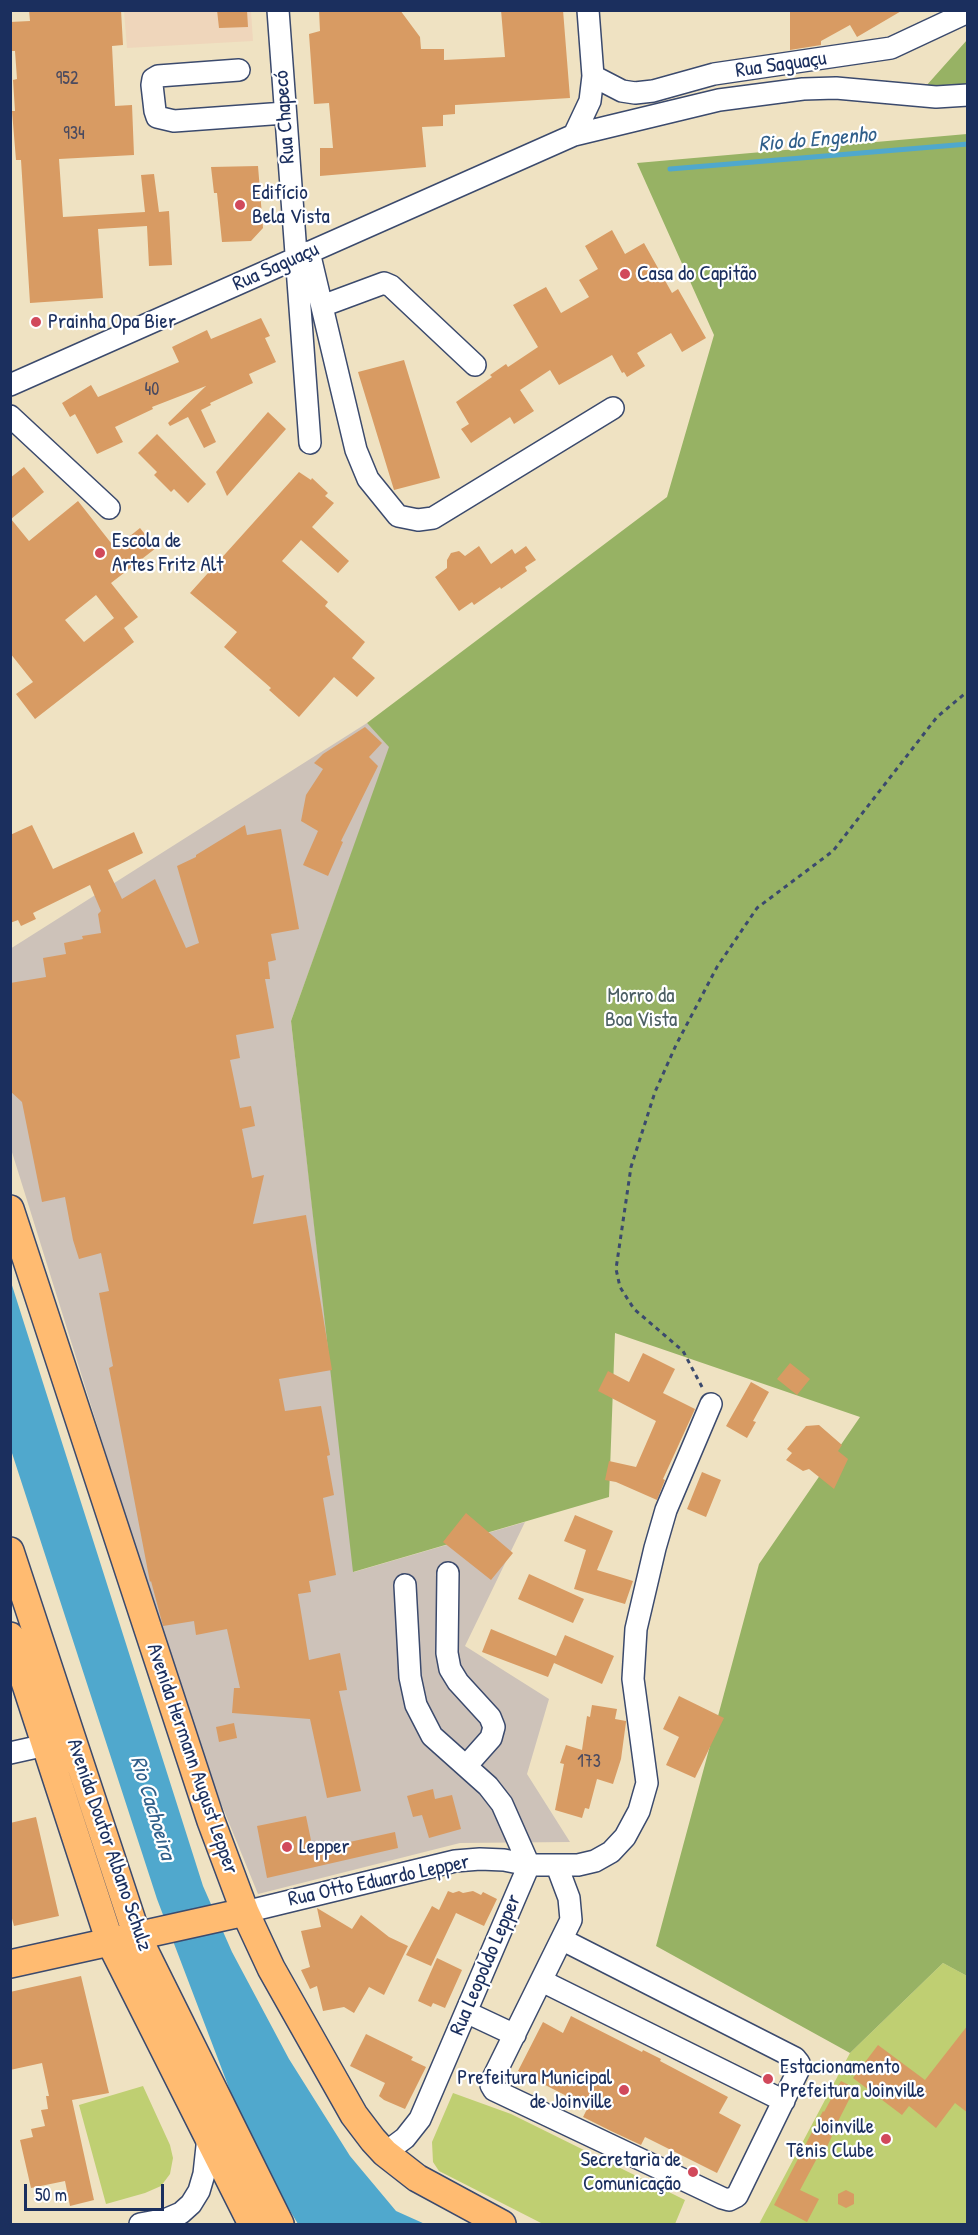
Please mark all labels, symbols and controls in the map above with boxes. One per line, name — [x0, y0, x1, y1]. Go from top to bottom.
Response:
street label: Rua Saguaçu — [734, 46, 828, 84]
house number: 952 — [56, 68, 78, 90]
street label: Rua Chapecó — [269, 69, 301, 165]
water label: Rio do Engenho — [757, 122, 877, 158]
house number: 934 — [63, 123, 85, 145]
place label: Edifício Bela Vista — [252, 180, 330, 230]
marker: Edifício Bela Vista — [233, 198, 247, 212]
street label: Rua Saguaçu — [229, 237, 323, 297]
place label: Casa do Capitão — [637, 261, 757, 287]
marker: Casa do Capitão — [618, 267, 632, 281]
place label: Prainha Opa Bier — [48, 309, 176, 335]
marker: Prainha Opa Bier — [29, 315, 43, 329]
house number: 40 — [145, 379, 159, 401]
place label: Escola de Artes Fritz Alt — [112, 528, 224, 578]
marker: Escola de Artes Fritz Alt — [93, 546, 107, 560]
park label: Morro da Boa Vista — [605, 983, 677, 1033]
street label: Avenida Hermann August Lepper — [141, 1640, 243, 1878]
street label: Avenida Doutor Albano Schulz — [61, 1735, 157, 1955]
house number: 173 — [577, 1751, 601, 1773]
water label: Rio Cachoeira — [124, 1753, 180, 1863]
place label: Lepper — [299, 1834, 350, 1860]
marker: Lepper — [280, 1840, 294, 1854]
street label: Rua Otto Eduardo Lepper — [286, 1849, 472, 1913]
street label: Rua Leopoldo Lepper — [445, 1891, 527, 2039]
place label: Estacionamento Prefeitura Joinville — [780, 2054, 925, 2104]
place label: Prefeitura Municipal de Joinville — [457, 2065, 612, 2115]
marker: Estacionamento Prefeitura Joinville — [761, 2072, 775, 2086]
marker: Prefeitura Municipal de Joinville — [617, 2083, 631, 2097]
place label: Joinville Tênis Clube — [786, 2114, 874, 2164]
marker: Joinville Tênis Clube — [879, 2132, 893, 2146]
place label: Secretaria de Comunicação — [581, 2147, 681, 2197]
marker: Secretaria de Comunicação — [686, 2165, 700, 2179]
scale bar — [27, 2172, 166, 2210]
text: 50 m — [35, 2182, 67, 2207]

